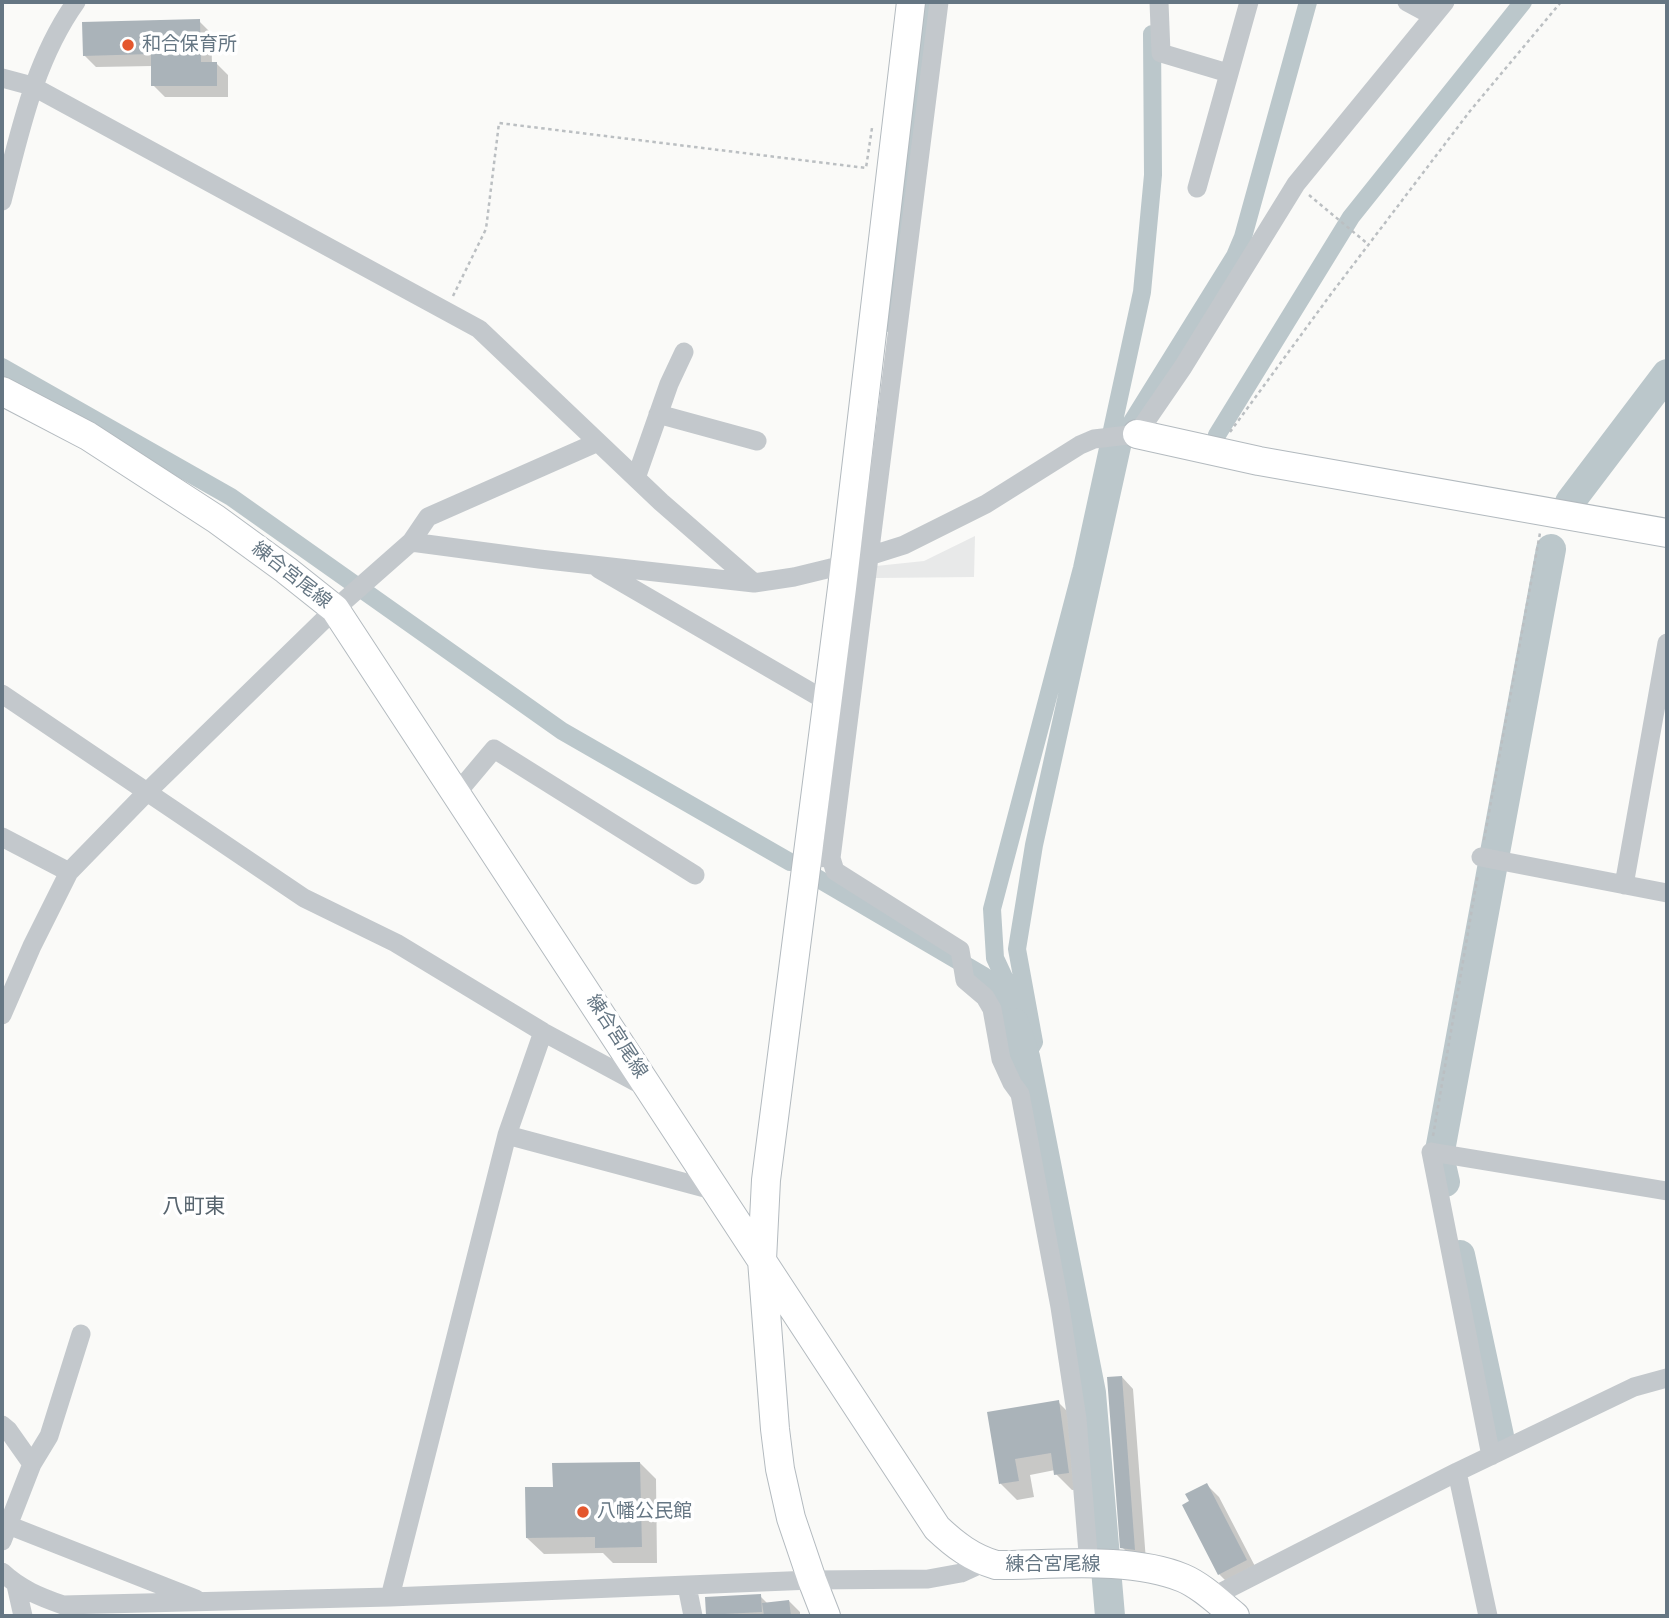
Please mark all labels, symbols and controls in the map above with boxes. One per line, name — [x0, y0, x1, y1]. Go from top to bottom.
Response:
place label: 和合保育所 — [142, 34, 237, 56]
marker: 和合保育所 — [120, 37, 136, 53]
street label: 練合宮尾線 — [247, 538, 335, 614]
street label: 練合宮尾線 — [581, 991, 651, 1083]
district label: 八町東 — [163, 1195, 225, 1221]
place label: 八幡公民館 — [597, 1501, 692, 1523]
marker: 八幡公民館 — [575, 1504, 591, 1520]
street label: 練合宮尾線 — [1006, 1554, 1100, 1576]

